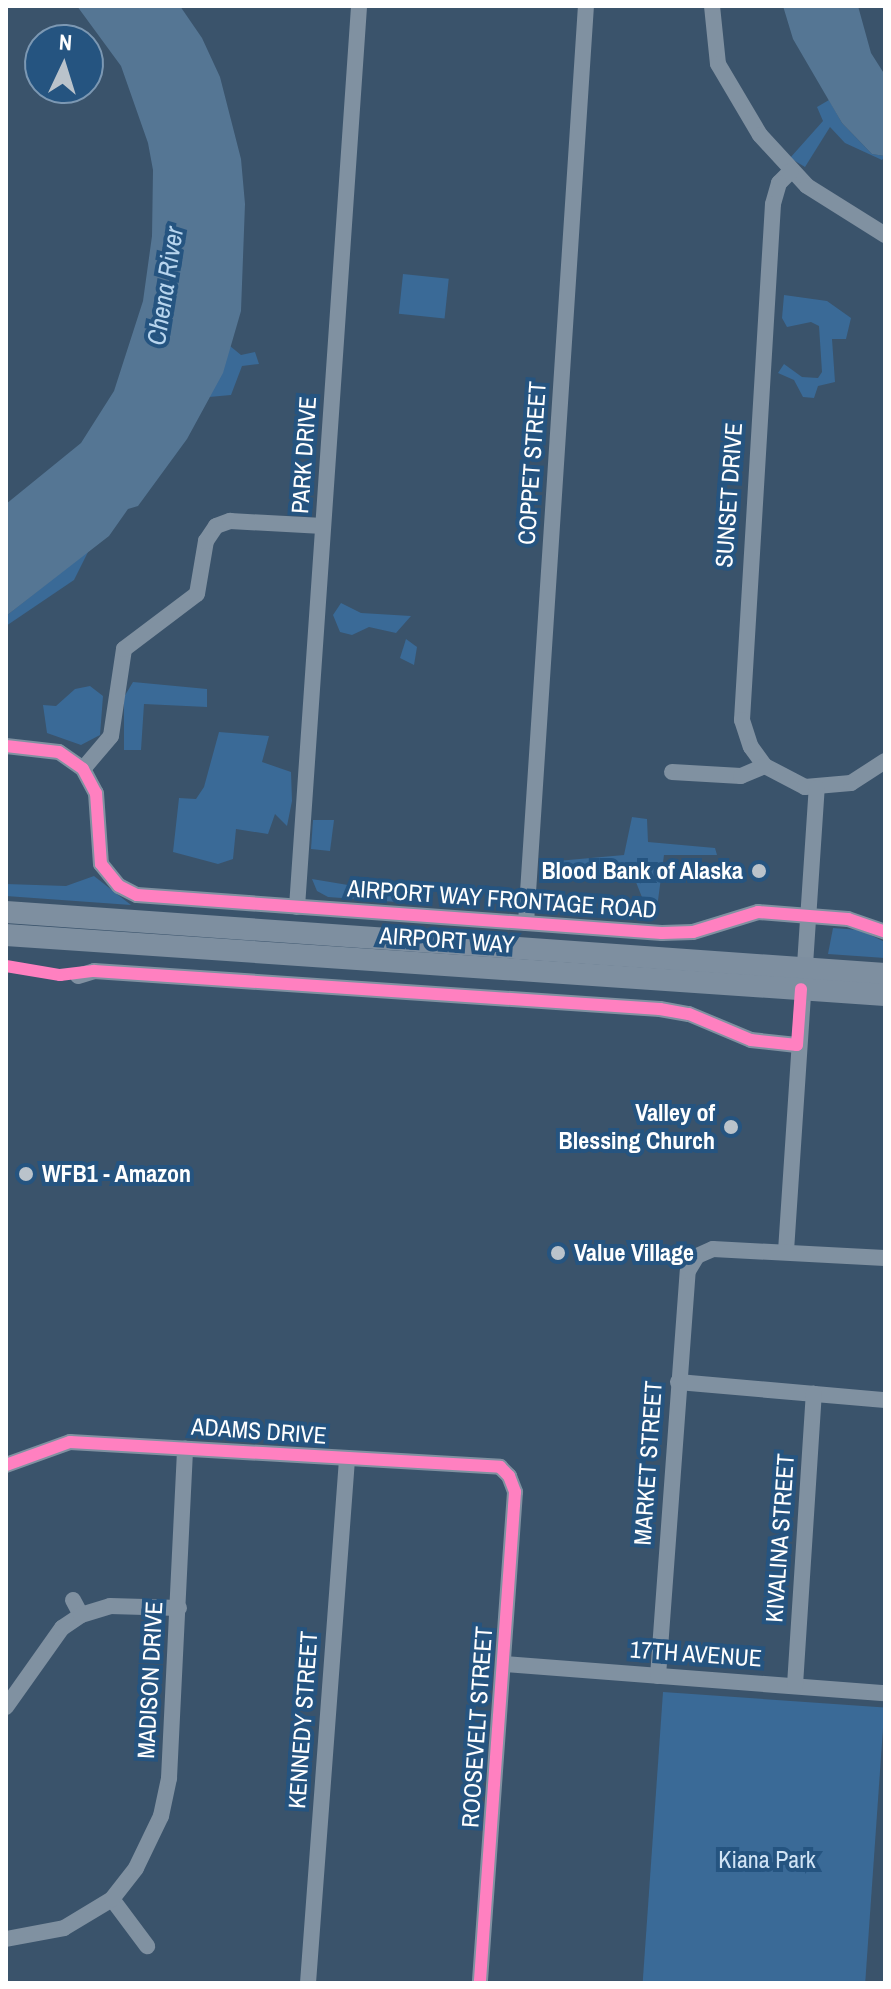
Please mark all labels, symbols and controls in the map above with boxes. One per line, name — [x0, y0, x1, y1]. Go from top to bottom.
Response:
north arrow — [24, 24, 104, 104]
text: N — [58, 27, 73, 57]
water label: Chena River — [140, 224, 190, 348]
street label: COPPET STREET — [512, 380, 552, 546]
street label: PARK DRIVE — [286, 395, 322, 515]
street label: SUNSET DRIVE — [710, 421, 748, 569]
place label: Blood Bank of Alaska — [541, 857, 743, 885]
marker: Blood Bank of Alaska — [750, 862, 768, 880]
street label: AIRPORT WAY FRONTAGE ROAD — [346, 874, 658, 924]
street label: AIRPORT WAY — [379, 921, 515, 959]
place label: Valley of Blessing Church — [559, 1099, 715, 1155]
marker: Valley of Blessing Church — [722, 1118, 740, 1136]
place label: WFB1 - Amazon — [42, 1160, 192, 1188]
marker: WFB1 - Amazon — [17, 1165, 35, 1183]
place label: Value Village — [574, 1239, 694, 1267]
marker: Value Village — [549, 1244, 567, 1262]
street label: MARKET STREET — [628, 1380, 668, 1546]
street label: ADAMS DRIVE — [190, 1412, 328, 1450]
street label: KIVALINA STREET — [760, 1452, 800, 1624]
street label: MADISON DRIVE — [131, 1601, 169, 1759]
street label: ROOSEVELT STREET — [456, 1625, 498, 1829]
street label: KENNEDY STREET — [282, 1630, 324, 1810]
street label: 17TH AVENUE — [629, 1635, 763, 1673]
park label: Kiana Park — [718, 1846, 816, 1874]

